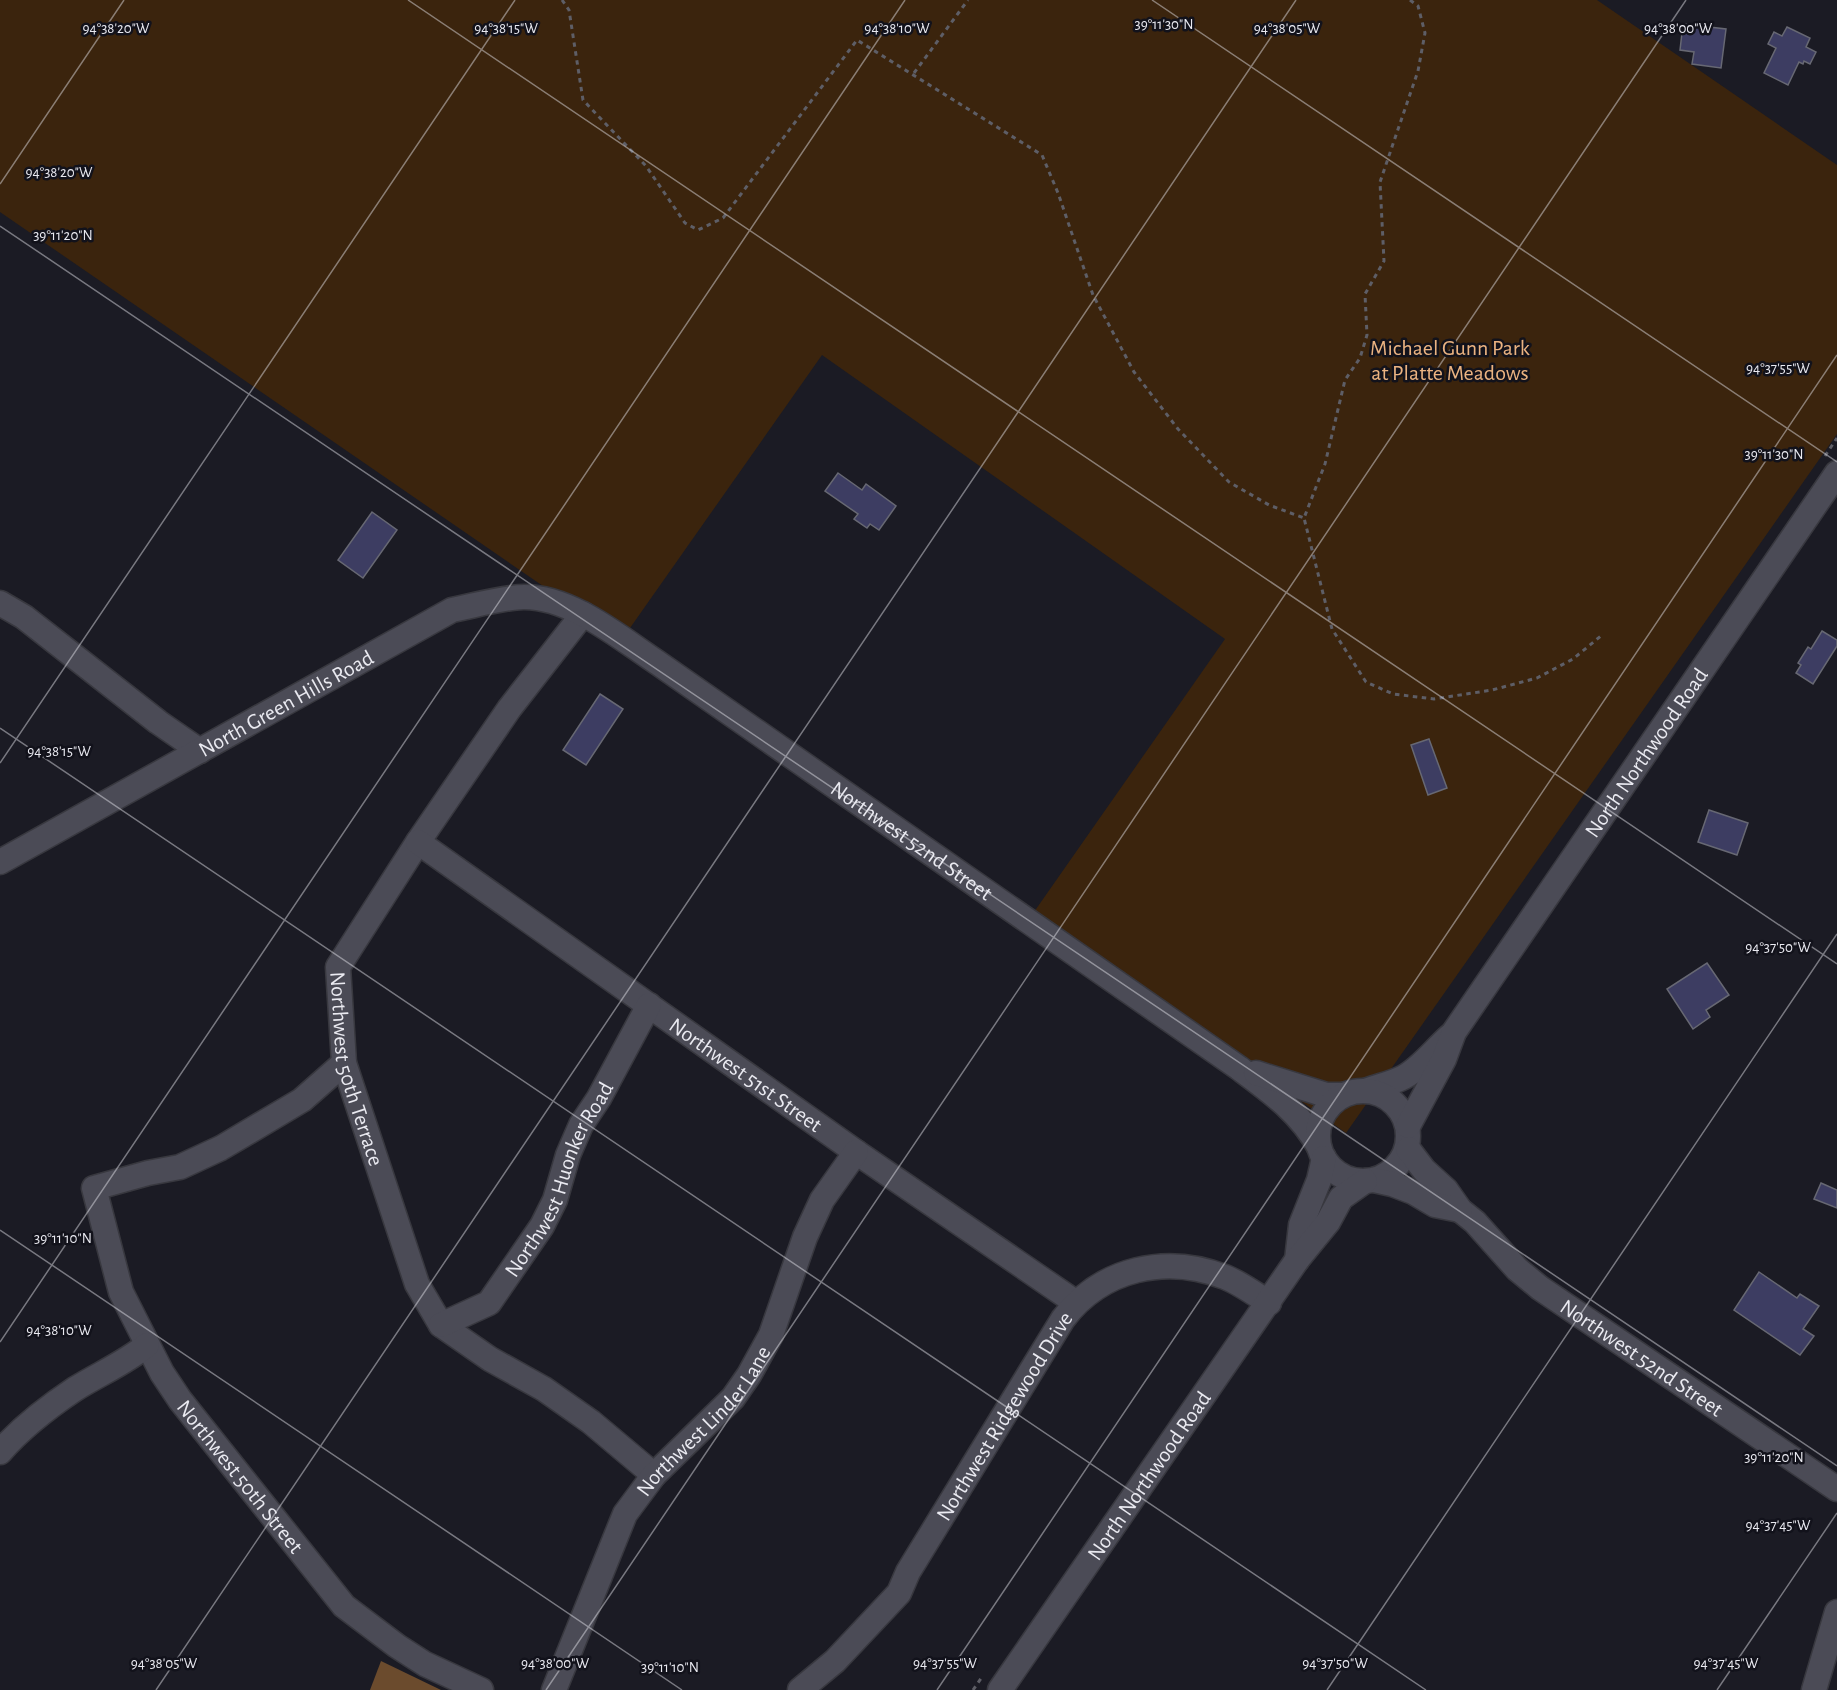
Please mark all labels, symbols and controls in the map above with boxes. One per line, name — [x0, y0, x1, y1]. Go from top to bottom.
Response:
text: 39°11'30"N — [1135, 17, 1193, 32]
text: 94°38'20"W — [83, 21, 150, 36]
text: 94°38'15"W — [474, 21, 538, 36]
text: 94°38'10"W — [864, 21, 930, 36]
text: 94°38'05"W — [1254, 21, 1321, 36]
text: 94°38'00"W — [1644, 21, 1713, 36]
text: 94°38'20"W — [26, 165, 93, 180]
text: 39°11'20"N — [33, 228, 93, 243]
park label: Michael Gunn Park at Platte Meadows — [1370, 337, 1530, 384]
text: 94°37'55"W — [1746, 361, 1811, 376]
text: 39°11'30"N — [1745, 447, 1803, 462]
street label: North Green Hills Road — [195, 646, 377, 761]
street label: North Northwood Road — [1581, 664, 1712, 841]
text: 94°38'15"W — [27, 744, 91, 759]
street label: Northwest 52nd Street — [827, 777, 996, 905]
text: 94°37'50"W — [1745, 940, 1811, 955]
street label: Northwest 50th Terrace — [326, 971, 387, 1169]
street label: Northwest 51st Street — [665, 1014, 826, 1136]
street label: Northwest Huonker Road — [501, 1078, 618, 1281]
text: 39°11'10"N — [34, 1231, 92, 1246]
street label: Northwest 52nd Street — [1556, 1295, 1727, 1421]
street label: Northwest Ridgewood Drive — [932, 1307, 1077, 1525]
text: 94°38'10"W — [26, 1323, 92, 1338]
street label: Northwest Linder Lane — [632, 1342, 775, 1500]
street label: North Northwood Road — [1083, 1387, 1215, 1564]
street label: Northwest 50th Street — [173, 1396, 307, 1557]
text: 39°11'20"N — [1744, 1450, 1804, 1465]
text: 94°37'45"W — [1746, 1518, 1811, 1533]
text: 94°38'05"W — [131, 1656, 198, 1671]
text: 94°38'00"W — [521, 1656, 590, 1671]
text: 94°37'55"W — [913, 1656, 978, 1671]
text: 94°37'50"W — [1302, 1656, 1368, 1671]
text: 94°37'45"W — [1694, 1656, 1759, 1671]
text: 39°11'10"N — [641, 1660, 699, 1675]

